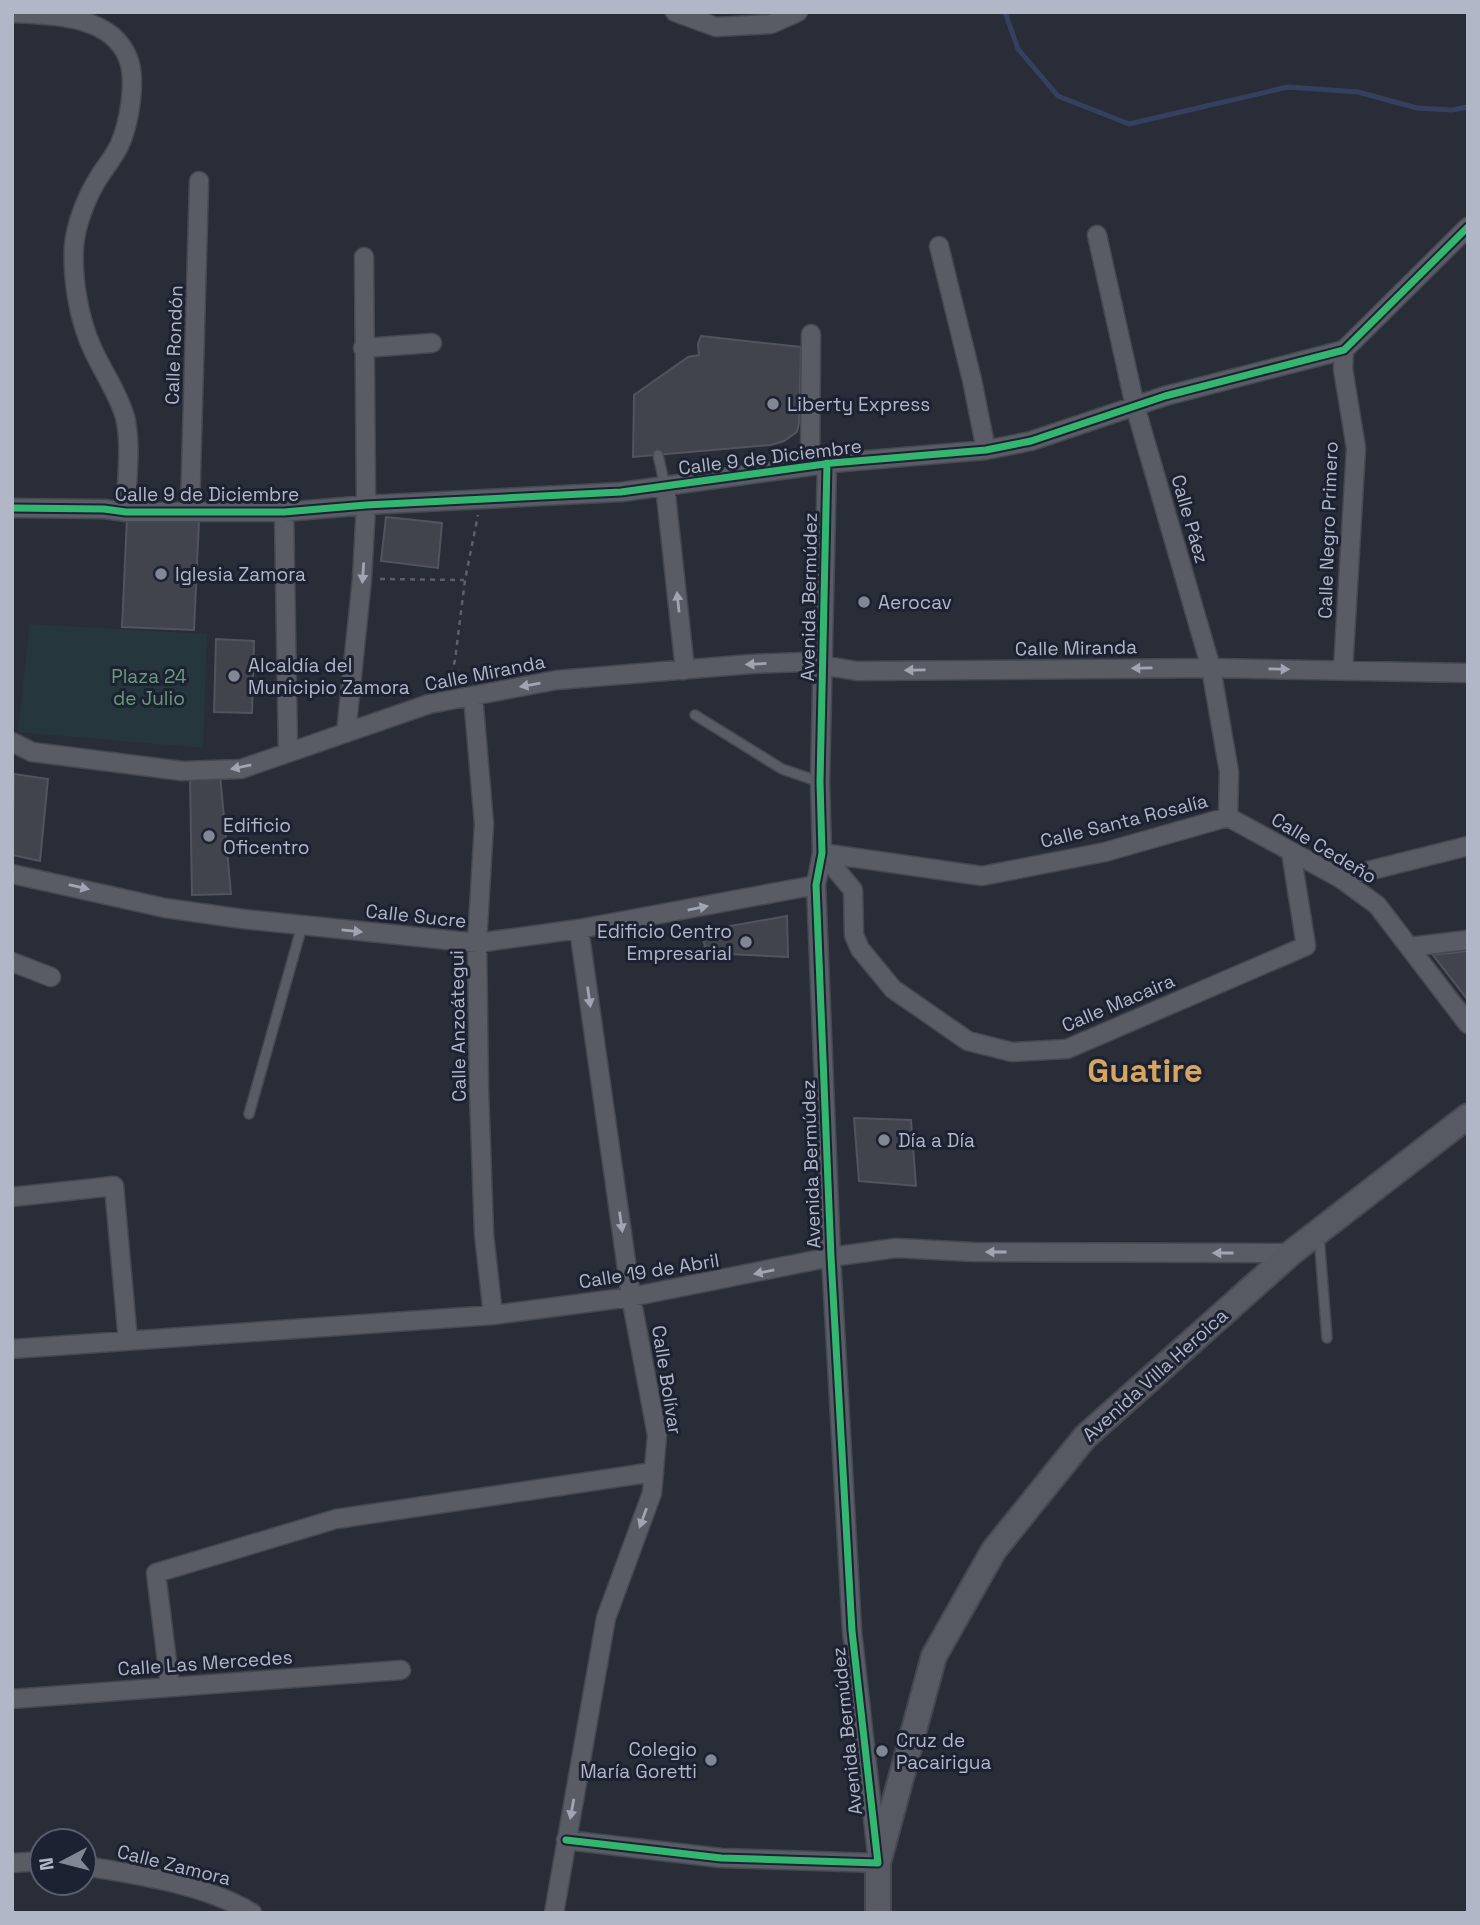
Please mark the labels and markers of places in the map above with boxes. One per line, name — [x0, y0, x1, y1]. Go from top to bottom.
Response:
place label: Liberty Express — [787, 392, 930, 417]
marker: Liberty Express — [765, 396, 781, 412]
place label: Iglesia Zamora — [175, 562, 306, 587]
marker: Iglesia Zamora — [153, 566, 169, 582]
place label: Aerocav — [878, 590, 952, 615]
marker: Aerocav — [856, 594, 872, 610]
place label: Alcaldía del Municipio Zamora — [248, 653, 410, 700]
marker: Alcaldía del Municipio Zamora — [226, 668, 242, 684]
place label: Edificio Oficentro — [223, 813, 310, 860]
marker: Edificio Oficentro — [201, 828, 217, 844]
place label: Edificio Centro Empresarial — [597, 919, 732, 966]
marker: Edificio Centro Empresarial — [738, 934, 754, 950]
place label: Día a Día — [898, 1128, 975, 1153]
marker: Día a Día — [876, 1132, 892, 1148]
place label: Cruz de Pacairigua — [896, 1728, 991, 1775]
place label: Colegio María Goretti — [580, 1737, 697, 1784]
marker: Cruz de Pacairigua — [874, 1743, 890, 1759]
marker: Colegio María Goretti — [703, 1752, 719, 1768]

